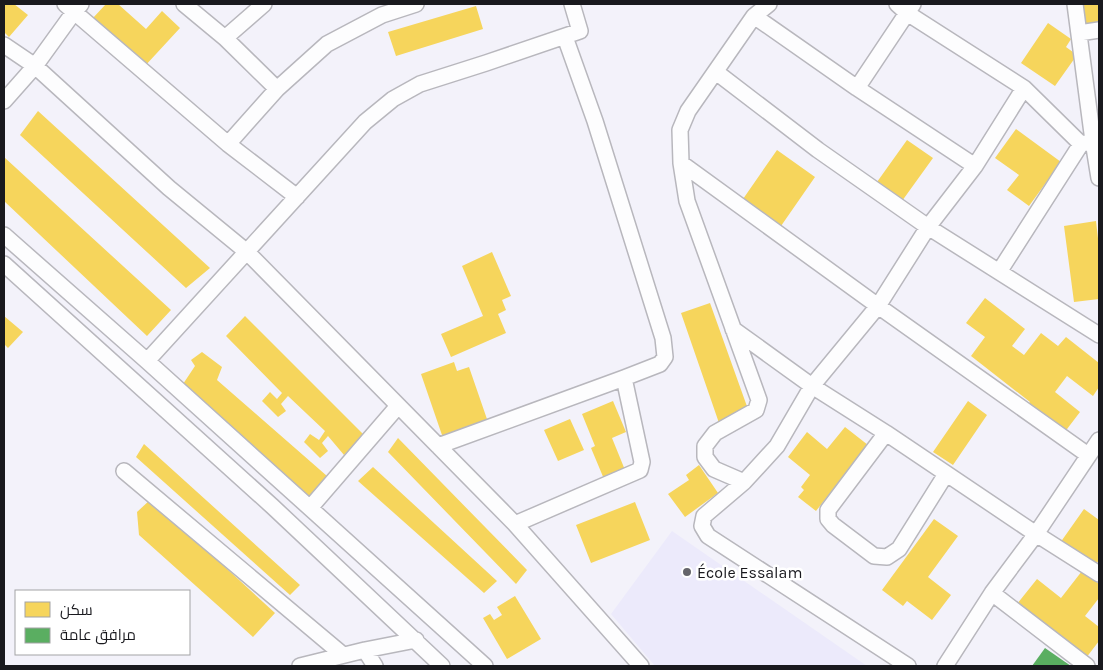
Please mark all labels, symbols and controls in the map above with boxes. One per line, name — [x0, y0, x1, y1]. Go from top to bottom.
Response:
place label: École Essalam — [697, 563, 802, 582]
marker: École Essalam — [681, 566, 693, 578]
legend — [15, 590, 190, 655]
text: سكن — [60, 601, 93, 620]
text: مرافق عامة — [60, 626, 136, 645]

